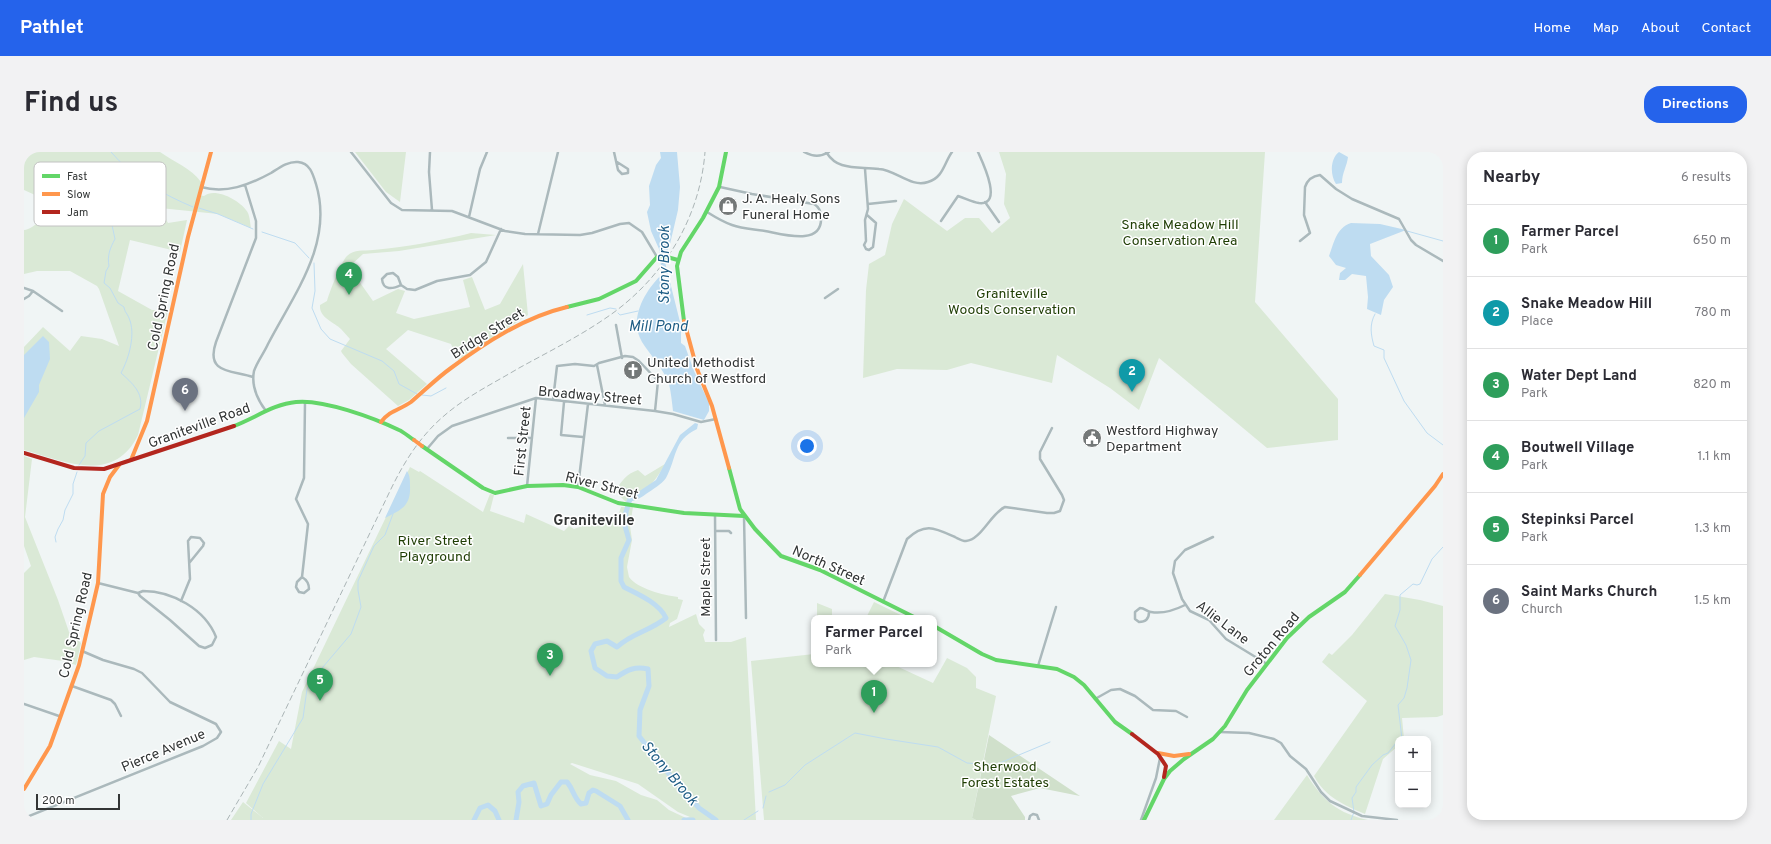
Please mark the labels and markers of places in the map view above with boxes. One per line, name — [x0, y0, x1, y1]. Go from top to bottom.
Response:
place label: J. A. Healy Sons Funeral Home — [742, 191, 840, 224]
shop icon: J. A. Healy Sons Funeral Home — [717, 195, 739, 217]
pin: 4 — [336, 262, 362, 295]
place label: United Methodist Church of Westford — [647, 355, 766, 388]
church icon: United Methodist Church of Westford — [622, 359, 644, 381]
pin: 2 — [1119, 359, 1145, 392]
pin: 6 — [172, 378, 198, 411]
place label: Westford Highway Department — [1106, 423, 1218, 456]
public building icon: Westford Highway Department — [1081, 427, 1103, 449]
pin: 3 — [537, 643, 563, 676]
pin: 5 — [307, 668, 333, 701]
pin: 1 — [861, 680, 887, 713]

